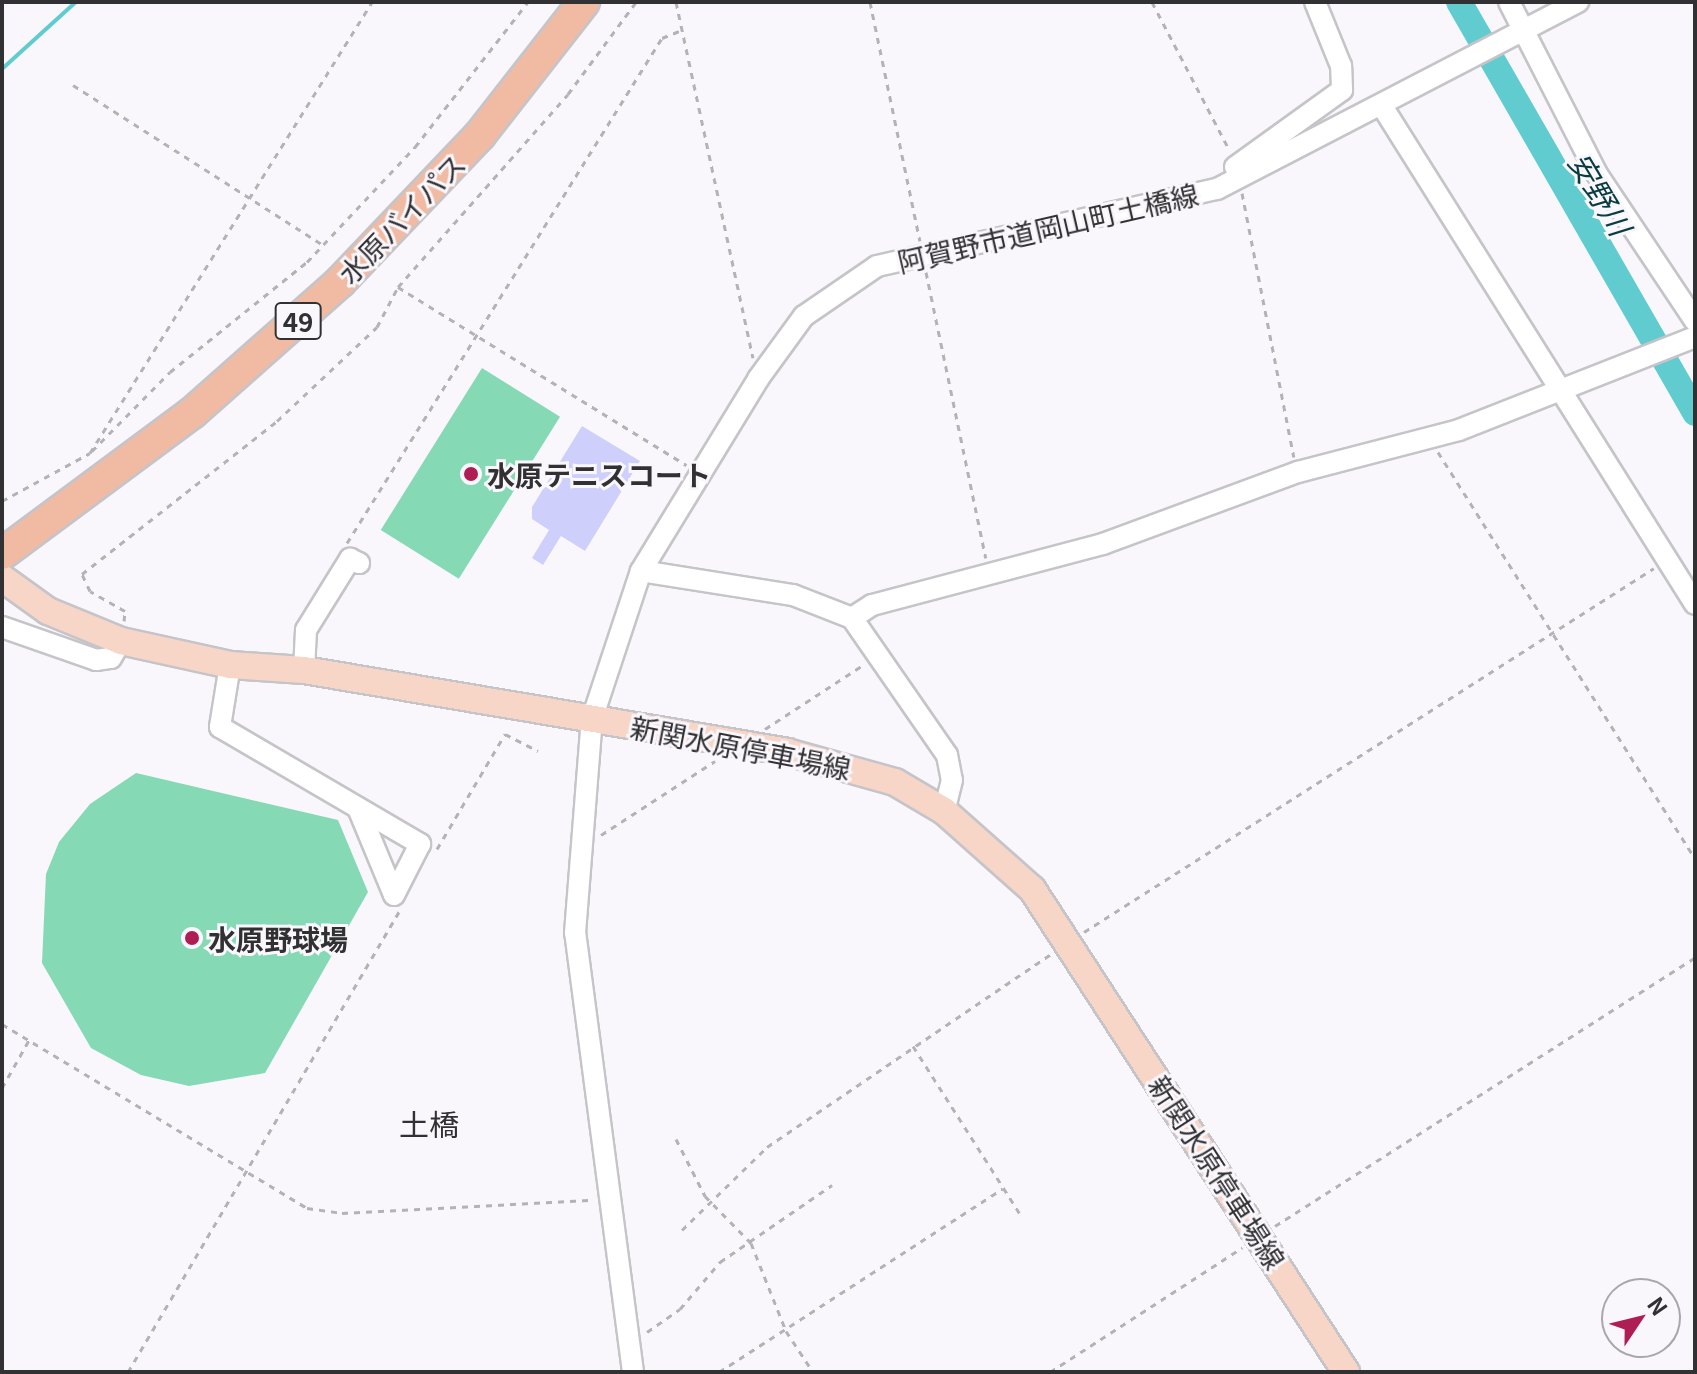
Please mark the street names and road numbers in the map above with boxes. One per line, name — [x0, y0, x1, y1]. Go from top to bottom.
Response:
street label: 水原バイパス — [331, 146, 471, 290]
street label: 阿賀野市道岡山町土橋線 — [894, 176, 1202, 278]
road number: 49 — [274, 299, 322, 343]
street label: 新関水原停車場線 — [628, 709, 854, 785]
street label: 新関水原停車場線 — [1143, 1069, 1293, 1275]

